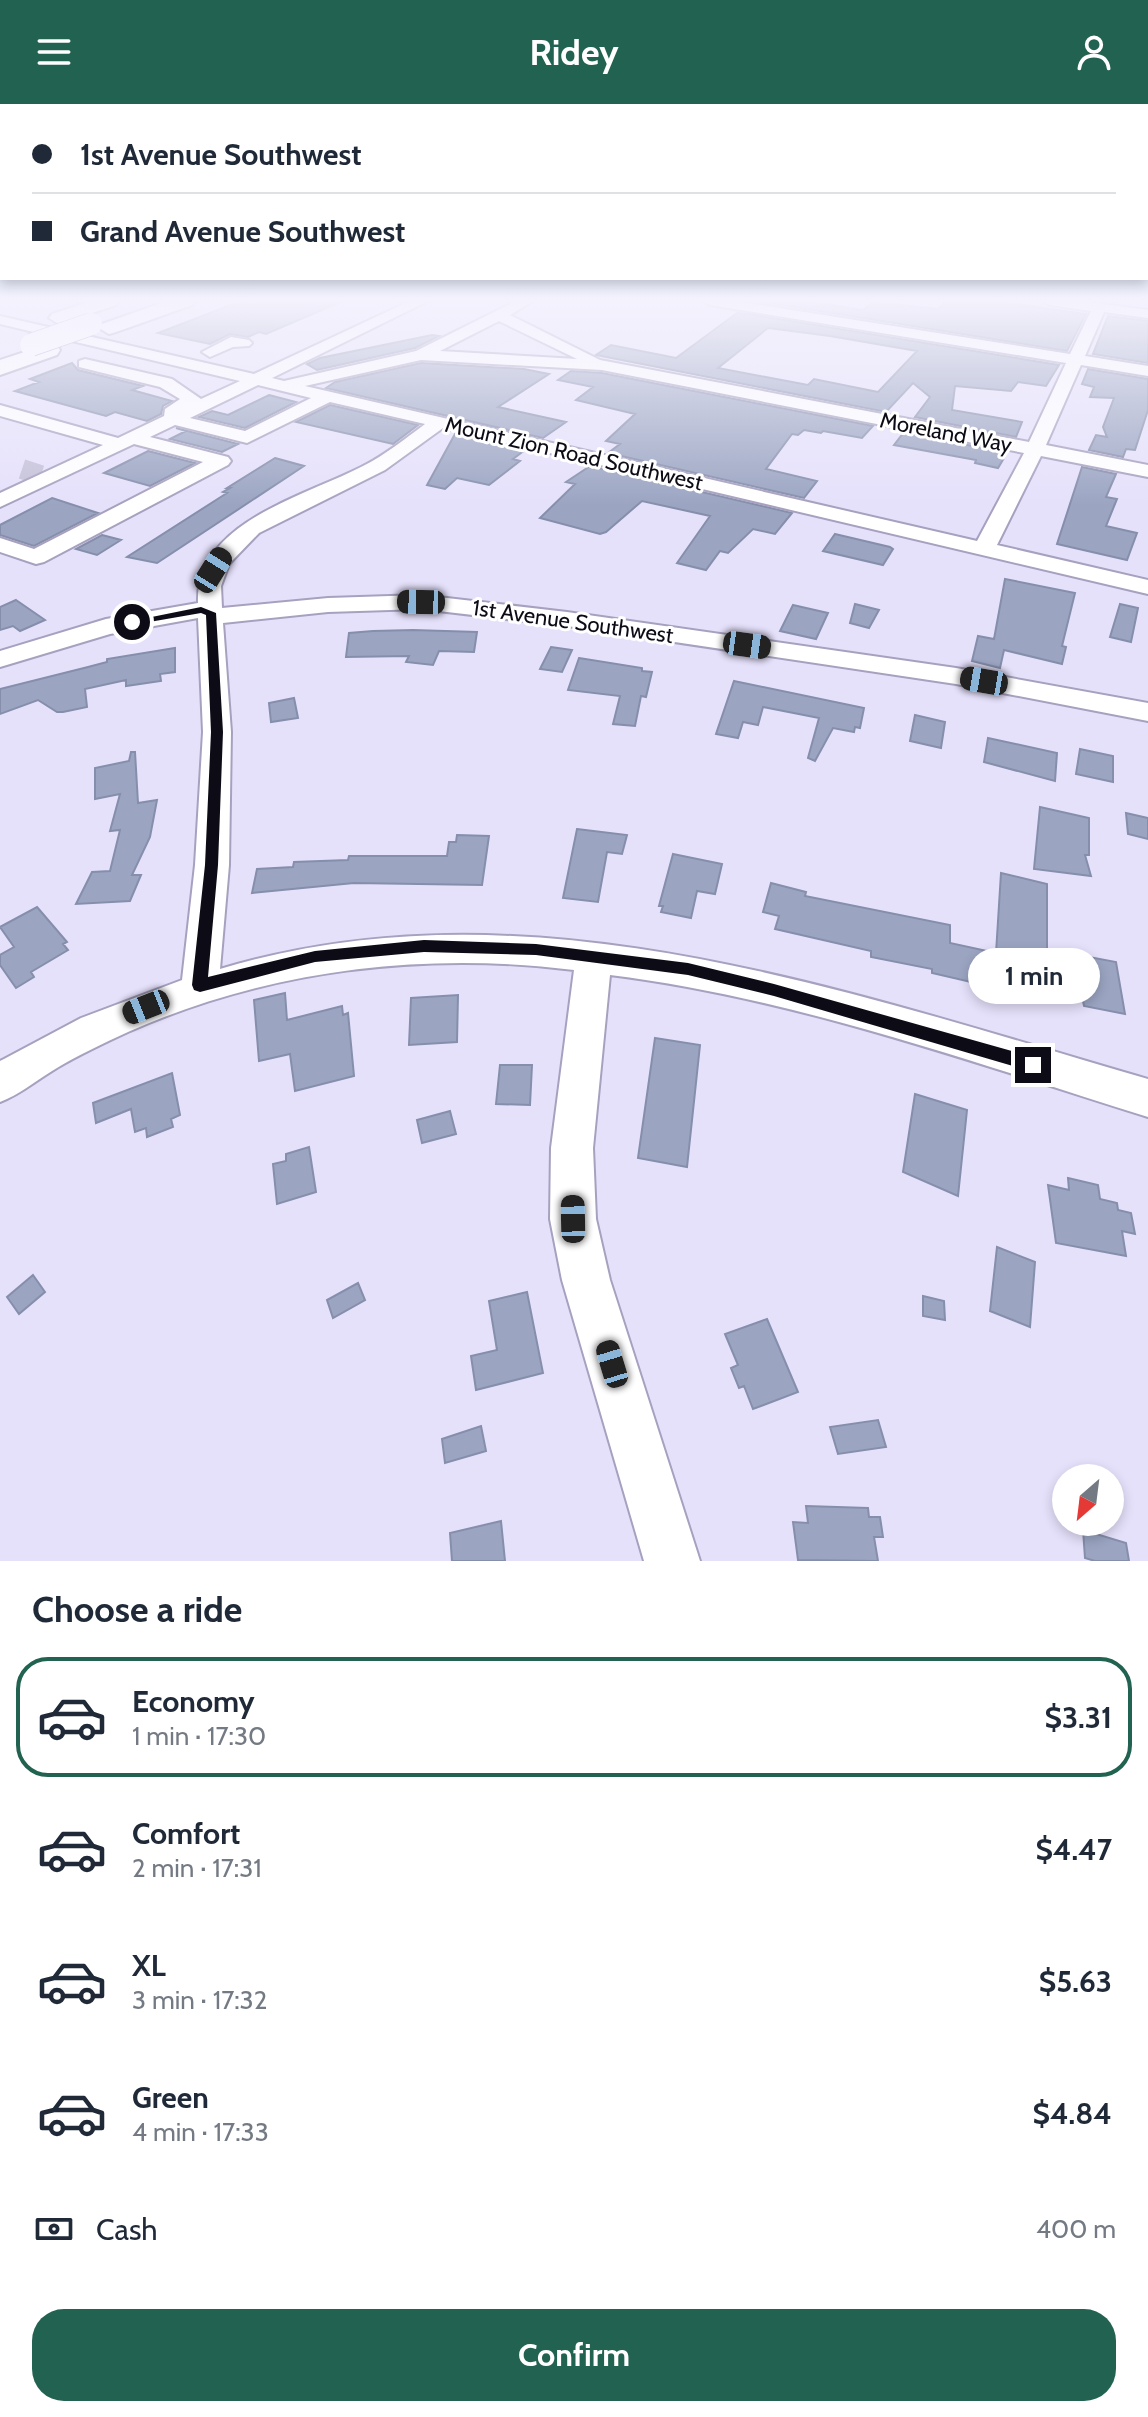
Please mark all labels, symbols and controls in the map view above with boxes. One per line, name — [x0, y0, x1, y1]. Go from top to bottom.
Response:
icon: menu — [32, 30, 76, 74]
text: Ridey — [529, 30, 619, 74]
icon: person — [1072, 30, 1116, 74]
text: 1st Avenue Southwest — [80, 136, 361, 173]
text: Grand Avenue Southwest — [80, 213, 405, 250]
street label: Moreland Way — [878, 406, 1014, 459]
street label: Mount Zion Road Southwest — [442, 411, 706, 496]
car — [190, 543, 236, 597]
car — [397, 590, 445, 614]
street label: 1st Avenue Southwest — [471, 594, 676, 649]
route start — [114, 604, 150, 640]
car — [722, 630, 772, 660]
car — [958, 665, 1010, 697]
callout: 1 min — [967, 949, 1099, 1005]
text: 1 min — [1005, 960, 1063, 992]
car — [119, 987, 173, 1027]
route end — [1015, 1047, 1051, 1083]
car — [561, 1195, 585, 1243]
car — [594, 1338, 630, 1390]
north arrow — [1052, 1464, 1124, 1536]
map controls — [1052, 1464, 1124, 1536]
text: Choose a ride — [32, 1587, 242, 1631]
icon: car — [36, 1681, 108, 1753]
text: Economy — [132, 1683, 255, 1720]
text: $3.31 — [1045, 1699, 1112, 1736]
text: 1 min · 17:30 — [132, 1720, 266, 1752]
icon: car — [36, 1813, 108, 1885]
text: Comfort — [132, 1815, 240, 1852]
text: $4.47 — [1035, 1831, 1112, 1868]
text: 2 min · 17:31 — [132, 1852, 262, 1884]
icon: car — [36, 1945, 108, 2017]
text: XL — [132, 1947, 166, 1984]
text: $5.63 — [1039, 1963, 1112, 2000]
text: 3 min · 17:32 — [132, 1984, 267, 2016]
icon: car — [36, 2077, 108, 2149]
text: Green — [132, 2079, 209, 2116]
text: $4.84 — [1033, 2095, 1112, 2132]
text: 4 min · 17:33 — [132, 2116, 269, 2148]
icon: cash — [32, 2207, 76, 2251]
text: Cash — [96, 2211, 158, 2248]
text: 400 m — [1036, 2213, 1116, 2245]
button: Confirm — [32, 2309, 1116, 2401]

